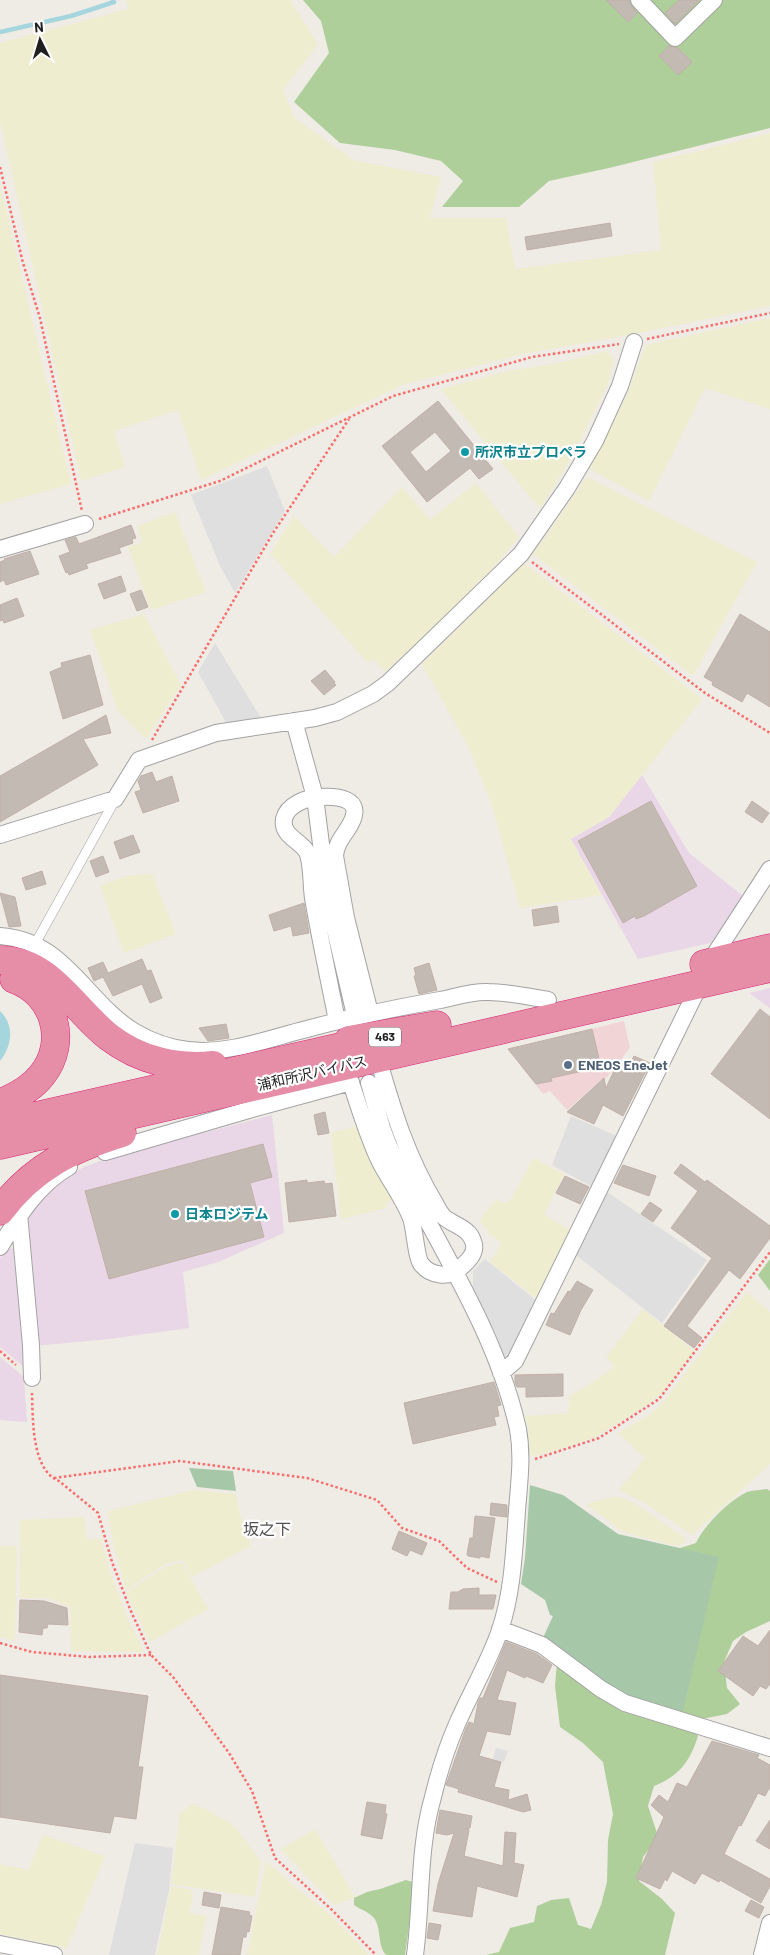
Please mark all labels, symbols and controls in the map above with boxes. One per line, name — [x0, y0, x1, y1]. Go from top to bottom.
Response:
north arrow — [15, 15, 65, 65]
text: N — [33, 18, 44, 35]
place label: 所沢市立プロペラ — [475, 443, 587, 460]
marker: 所沢市立プロペラ — [459, 446, 471, 458]
road number: 463 — [369, 1028, 401, 1046]
street label: 浦和所沢バイパス — [256, 1052, 368, 1093]
place label: ENEOS EneJet — [578, 1056, 668, 1073]
marker: ENEOS EneJet — [562, 1059, 574, 1071]
place label: 日本ロジテム — [185, 1205, 269, 1222]
marker: 日本ロジテム — [169, 1208, 181, 1220]
district label: 坂之下 — [243, 1519, 291, 1538]

